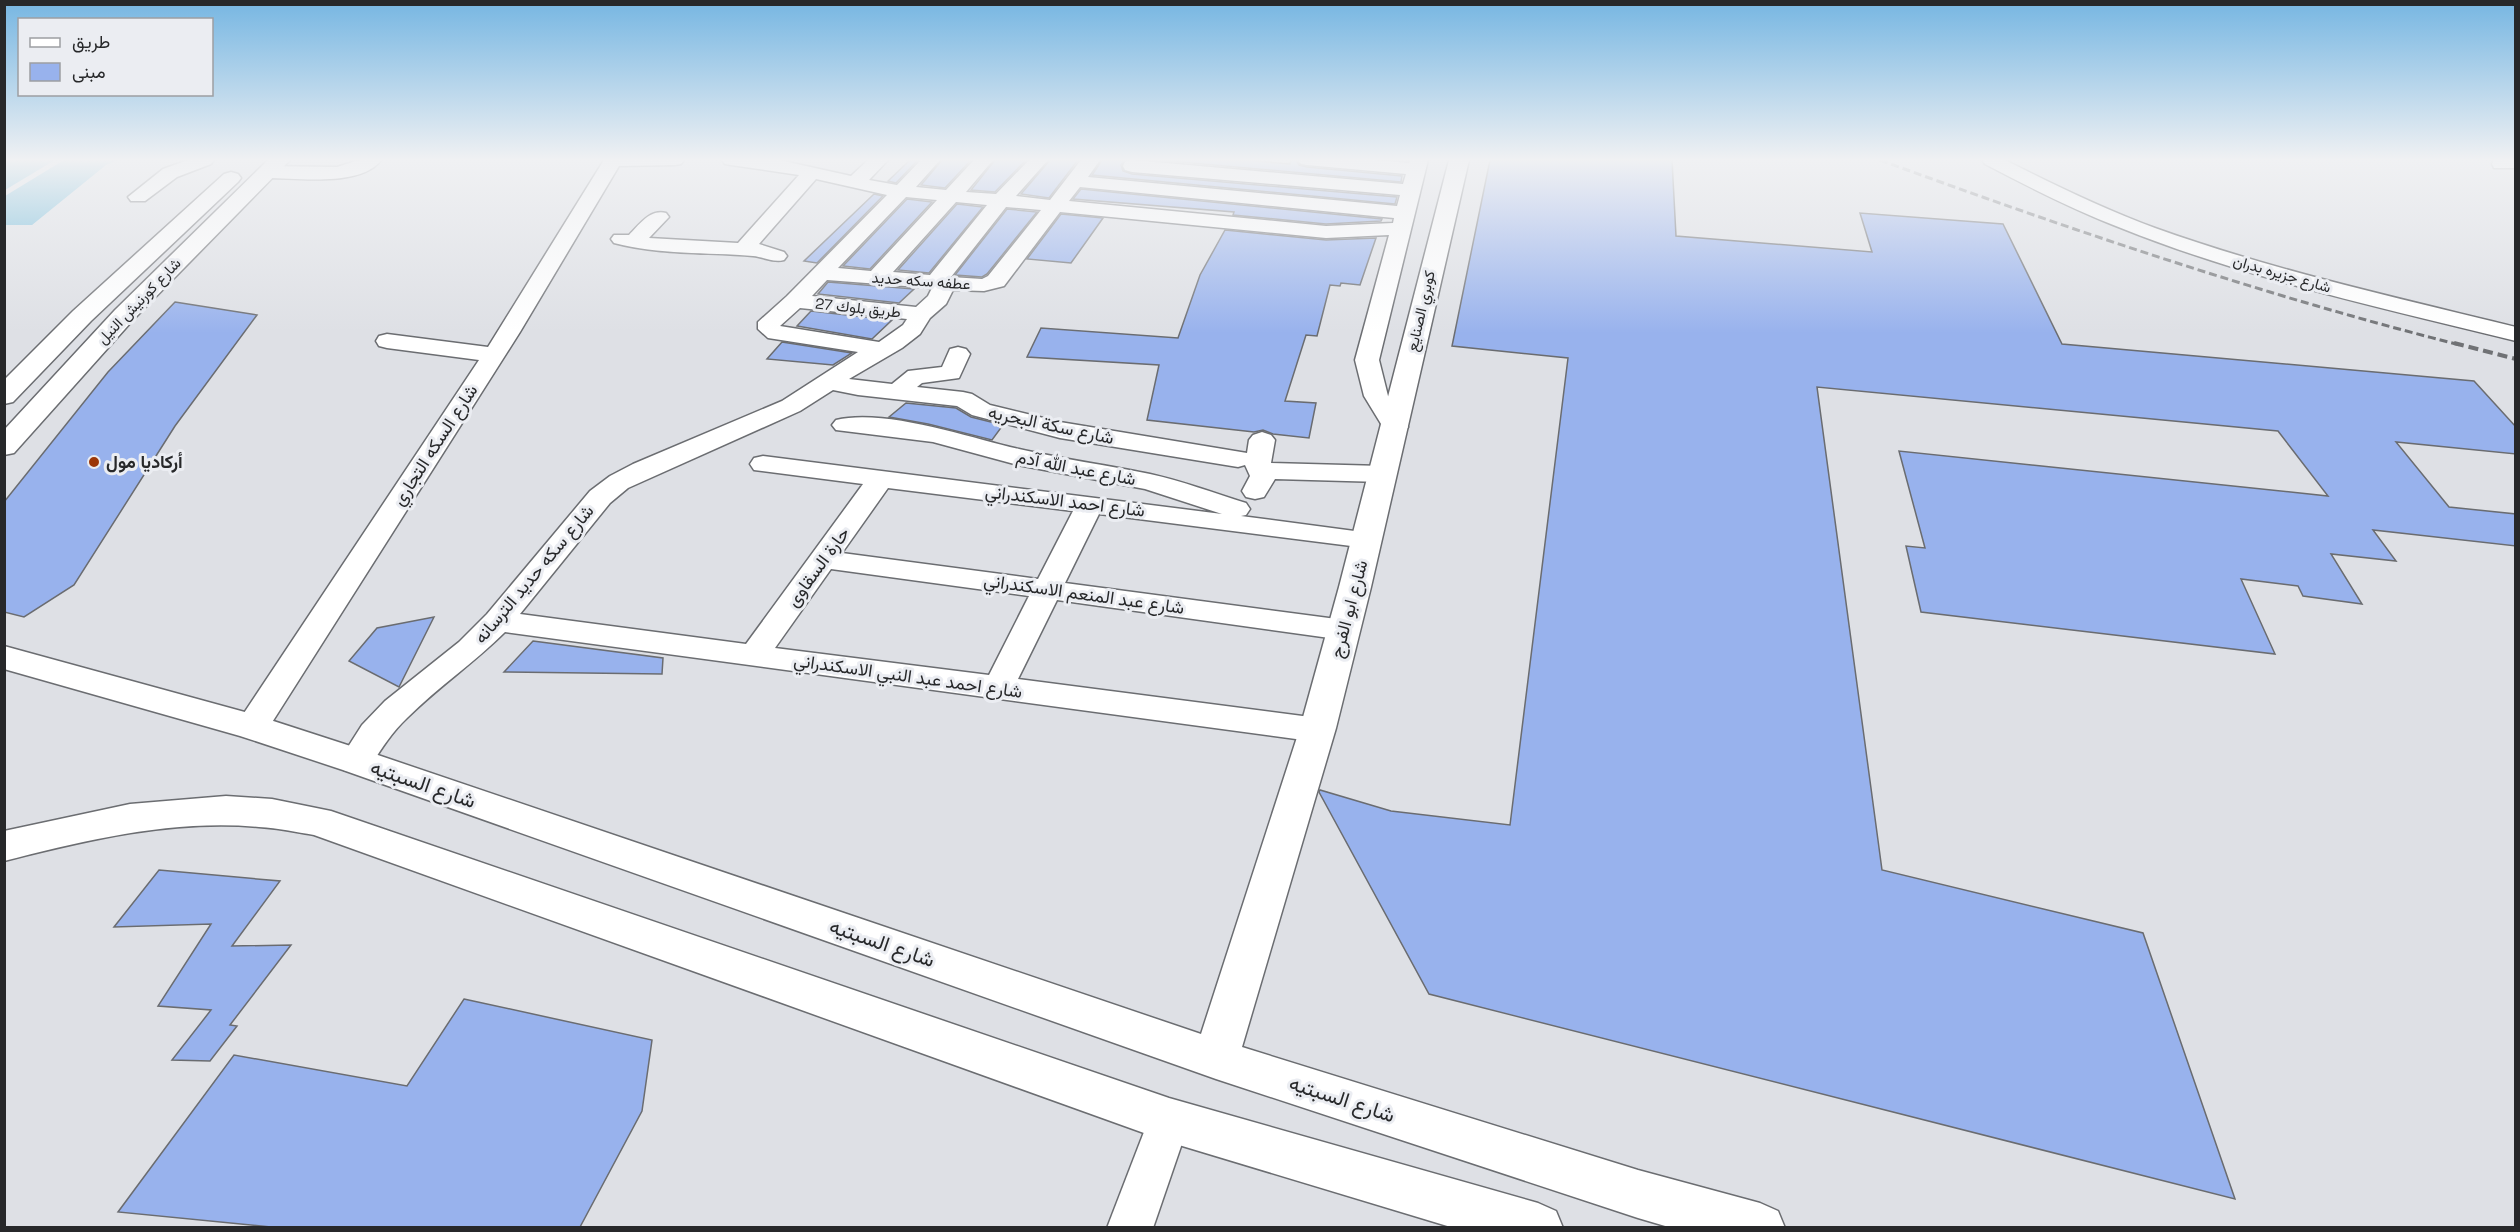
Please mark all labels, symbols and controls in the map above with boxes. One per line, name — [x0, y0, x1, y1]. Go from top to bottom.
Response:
legend — [18, 18, 213, 96]
text: طريق — [72, 30, 110, 53]
text: مبنى — [72, 60, 106, 83]
street label: شارع جزيره بدران — [2231, 251, 2333, 298]
street label: شارع كورنيش النيل — [93, 253, 186, 349]
street label: عطفه سكه حديد — [871, 268, 971, 293]
street label: كوبري الصنايع — [1402, 268, 1443, 354]
street label: طريق بلوك 27 — [814, 294, 902, 322]
street label: شارع السكه التجاري — [387, 380, 486, 512]
street label: شارع سكة البحريه — [986, 400, 1116, 450]
street label: شارع عبد الله آدم — [1014, 445, 1138, 491]
place label: أركاديا مول — [106, 450, 183, 473]
marker: أركاديا مول — [87, 455, 101, 469]
street label: شارع احمد الاسكندراني — [983, 479, 1146, 526]
street label: شارع سكه حديد الترسانه — [469, 500, 599, 648]
street label: حارة السقاوى — [781, 522, 854, 611]
street label: شارع ابو الفرج — [1324, 557, 1374, 661]
street label: شارع عبد المنعم الاسكندراني — [982, 568, 1186, 623]
street label: شارع احمد عبد النبي الاسكندراني — [792, 648, 1024, 707]
street label: شارع السبتيه — [367, 753, 479, 815]
street label: شارع السبتيه — [826, 912, 938, 974]
street label: شارع السبتيه — [1286, 1069, 1398, 1129]

